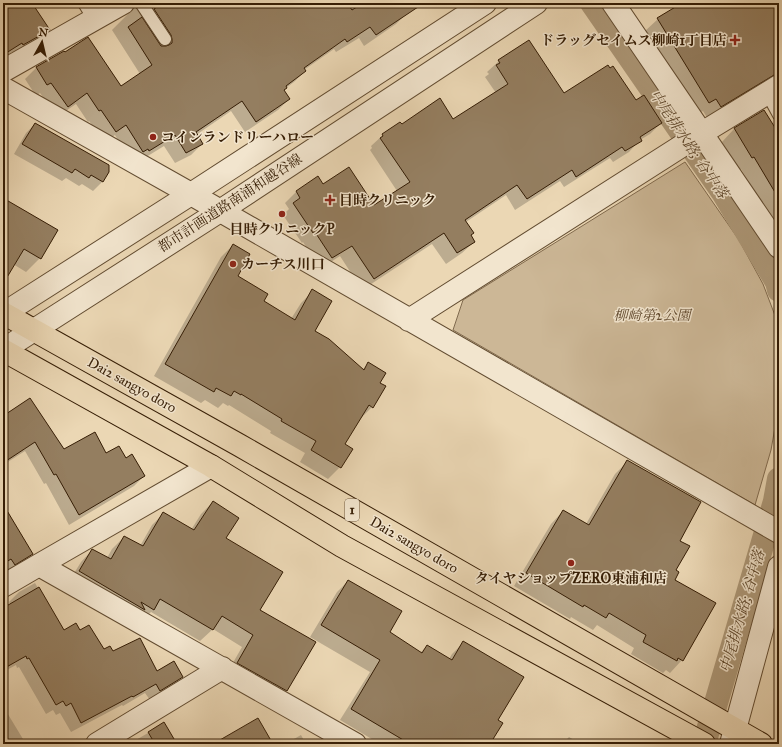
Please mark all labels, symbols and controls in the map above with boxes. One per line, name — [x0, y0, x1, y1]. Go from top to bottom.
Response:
north arrow — [22, 22, 62, 62]
text: N — [38, 26, 50, 40]
place label: ドラッグセイムス柳崎1丁目店 — [540, 32, 727, 49]
marker: ドラッグセイムス柳崎1丁目店 — [730, 35, 740, 45]
water label: 中尾排水路; 谷中落 — [646, 86, 734, 204]
place label: コインランドリーハロー — [161, 129, 314, 146]
marker: コインランドリーハロー — [148, 132, 158, 142]
street label: 都市計画道路南浦和越谷線 — [155, 150, 305, 256]
place label: 目時クリニック — [339, 192, 436, 209]
marker: 目時クリニック — [324, 194, 336, 206]
marker: 目時クリニックP — [277, 209, 287, 219]
place label: 目時クリニックP — [229, 221, 335, 238]
place label: カーチス川口 — [241, 256, 324, 273]
marker: カーチス川口 — [228, 259, 238, 269]
park label: 柳崎第2公園 — [614, 307, 692, 324]
street label: Dai2 sangyo doro — [85, 354, 179, 416]
road number: 1 — [345, 499, 359, 521]
street label: Dai2 sangyo doro — [367, 513, 461, 577]
water label: 中尾排水路; 谷中落 — [716, 545, 769, 675]
marker: タイヤショップZERO東浦和店 — [566, 558, 576, 568]
place label: タイヤショップZERO東浦和店 — [475, 570, 667, 587]

